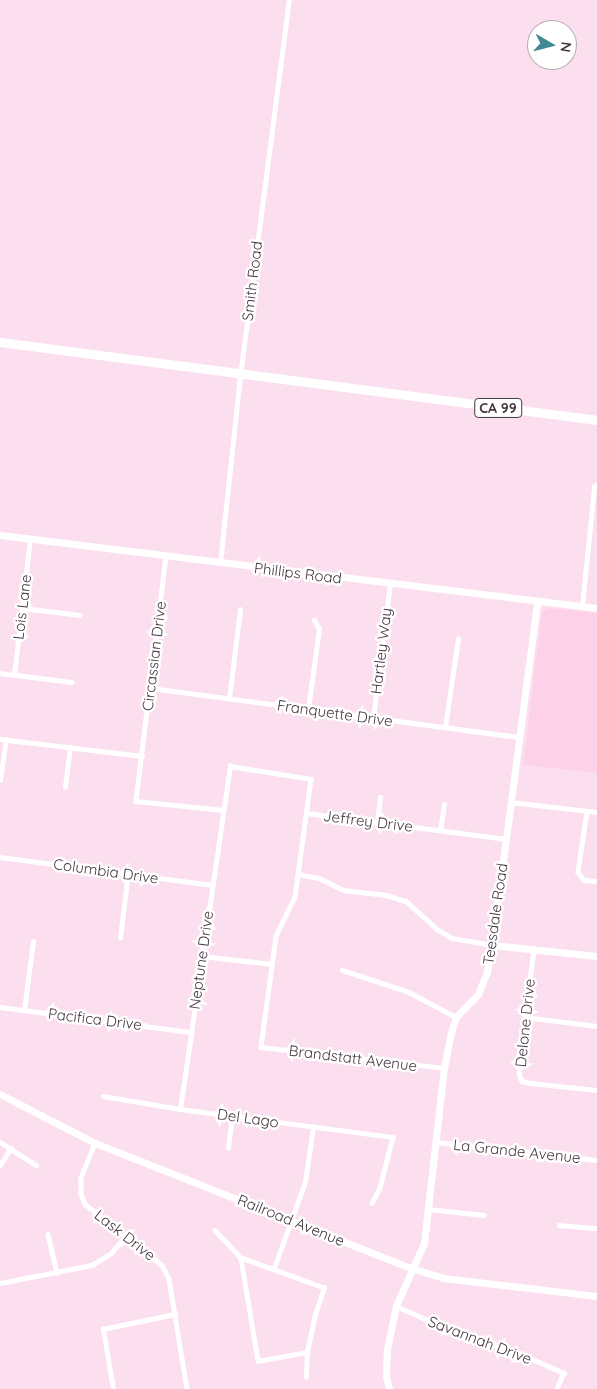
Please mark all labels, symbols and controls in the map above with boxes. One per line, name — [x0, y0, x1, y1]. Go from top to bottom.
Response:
north arrow — [527, 20, 577, 70]
text: N — [556, 41, 575, 53]
street label: Smith Road — [238, 240, 266, 322]
road number: CA 99 — [473, 396, 523, 419]
street label: Phillips Road — [253, 559, 343, 587]
street label: Lois Lane — [9, 573, 35, 641]
street label: Circassian Drive — [138, 600, 170, 712]
street label: Hartley Way — [367, 607, 395, 695]
street label: Franquette Drive — [276, 696, 394, 730]
street label: Jeffrey Drive — [322, 807, 414, 835]
street label: Columbia Drive — [52, 855, 160, 887]
street label: Teesdale Road — [479, 862, 511, 966]
street label: Neptune Drive — [185, 910, 217, 1010]
street label: Delone Drive — [511, 978, 539, 1068]
street label: Pacifica Drive — [47, 1004, 143, 1034]
street label: Brandstatt Avenue — [288, 1041, 418, 1075]
street label: Del Lago — [216, 1105, 280, 1131]
street label: La Grande Avenue — [452, 1135, 582, 1167]
street label: Railroad Avenue — [235, 1190, 347, 1250]
street label: Lask Drive — [91, 1206, 159, 1264]
street label: Savannah Drive — [426, 1312, 534, 1368]

